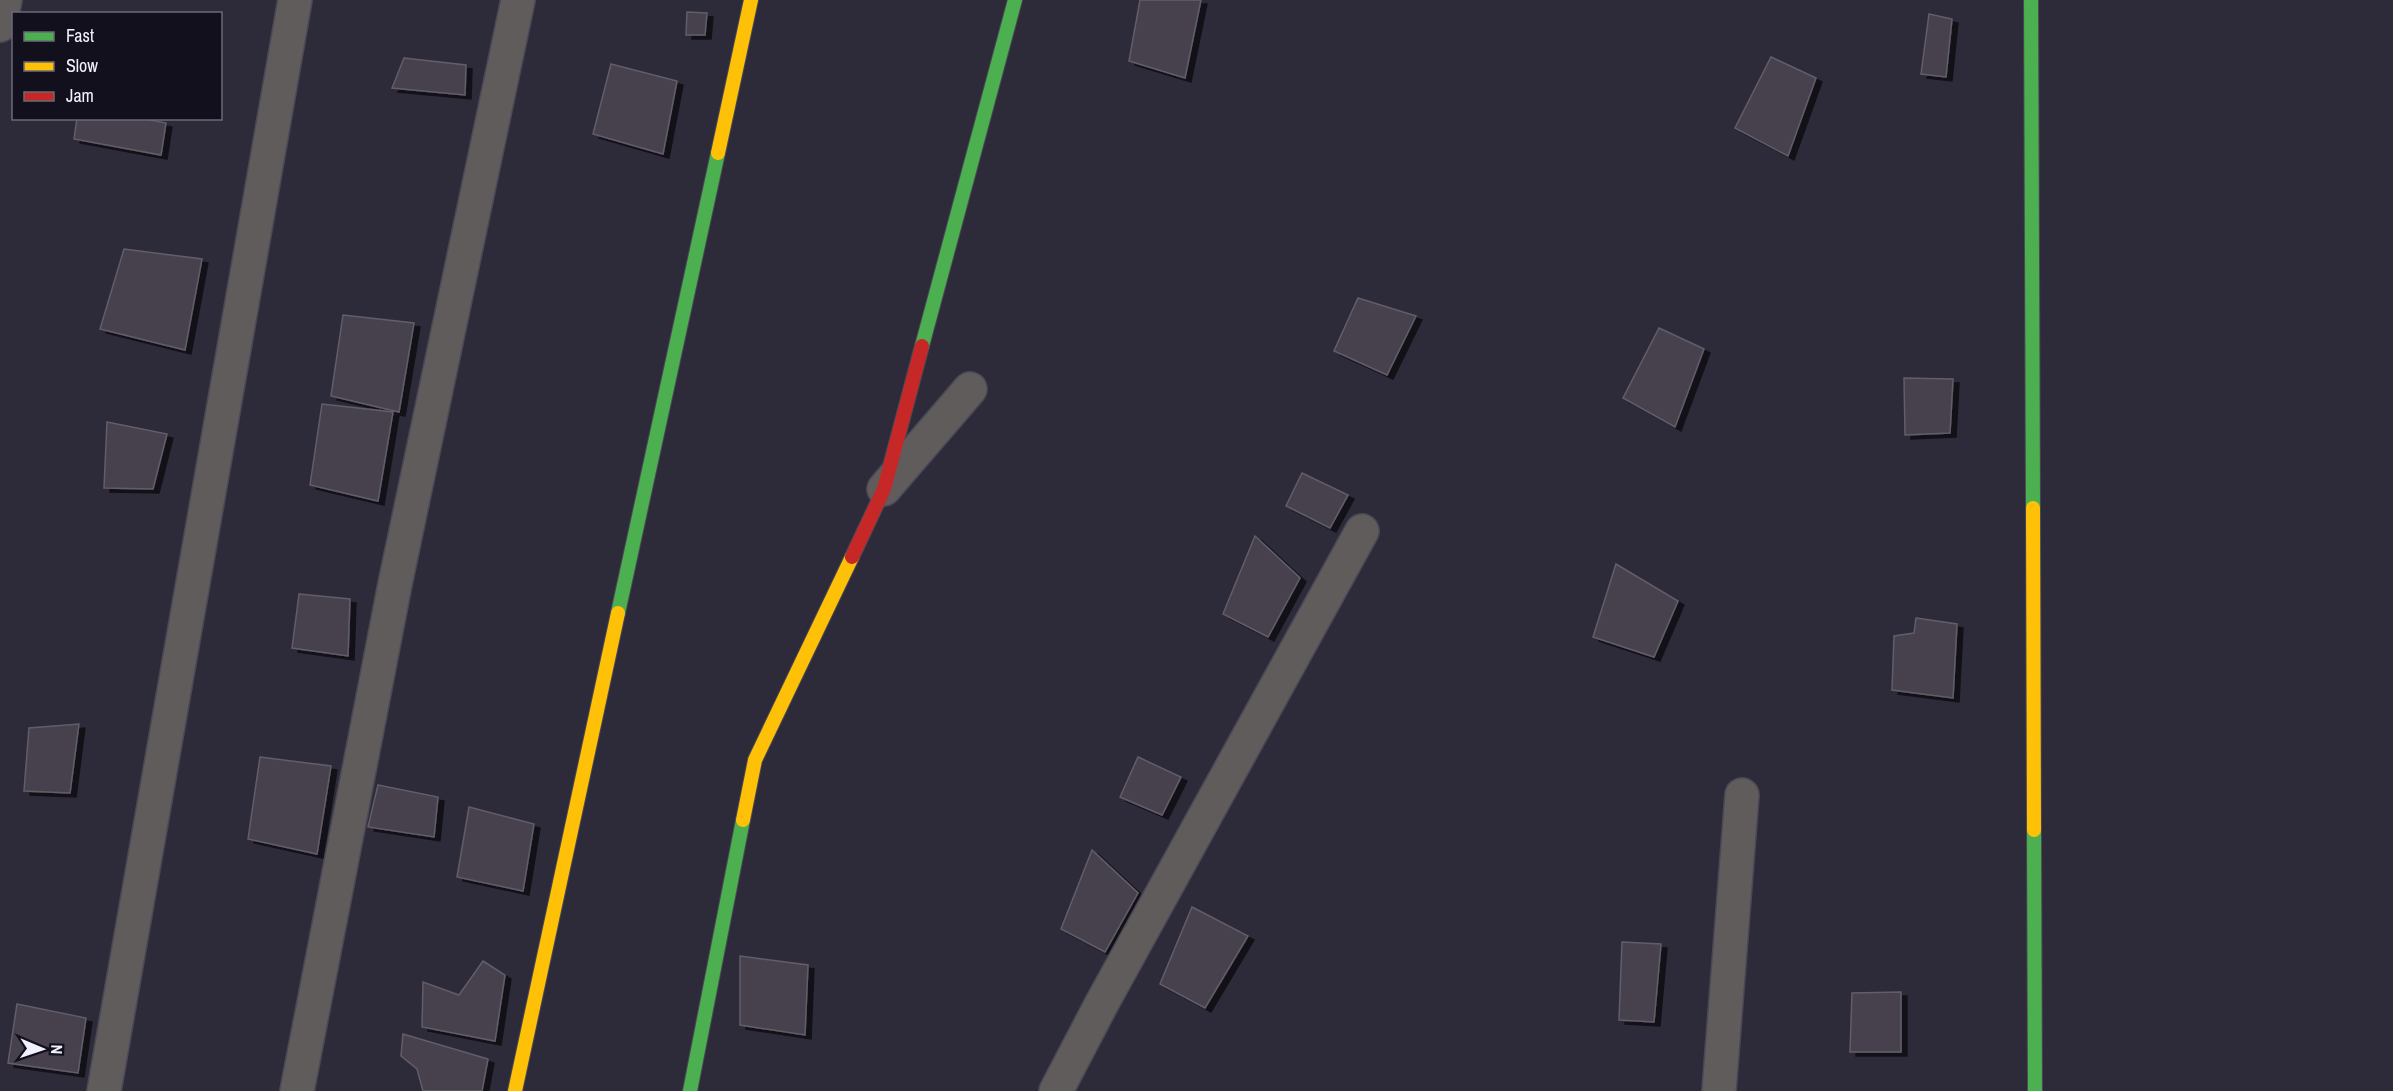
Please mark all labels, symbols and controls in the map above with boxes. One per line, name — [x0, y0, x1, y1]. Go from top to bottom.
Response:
legend — [12, 12, 222, 120]
text: Fast — [66, 23, 94, 48]
text: Slow — [66, 53, 98, 78]
text: Jam — [66, 83, 94, 108]
north arrow — [12, 1019, 72, 1079]
text: N — [46, 1044, 68, 1055]

